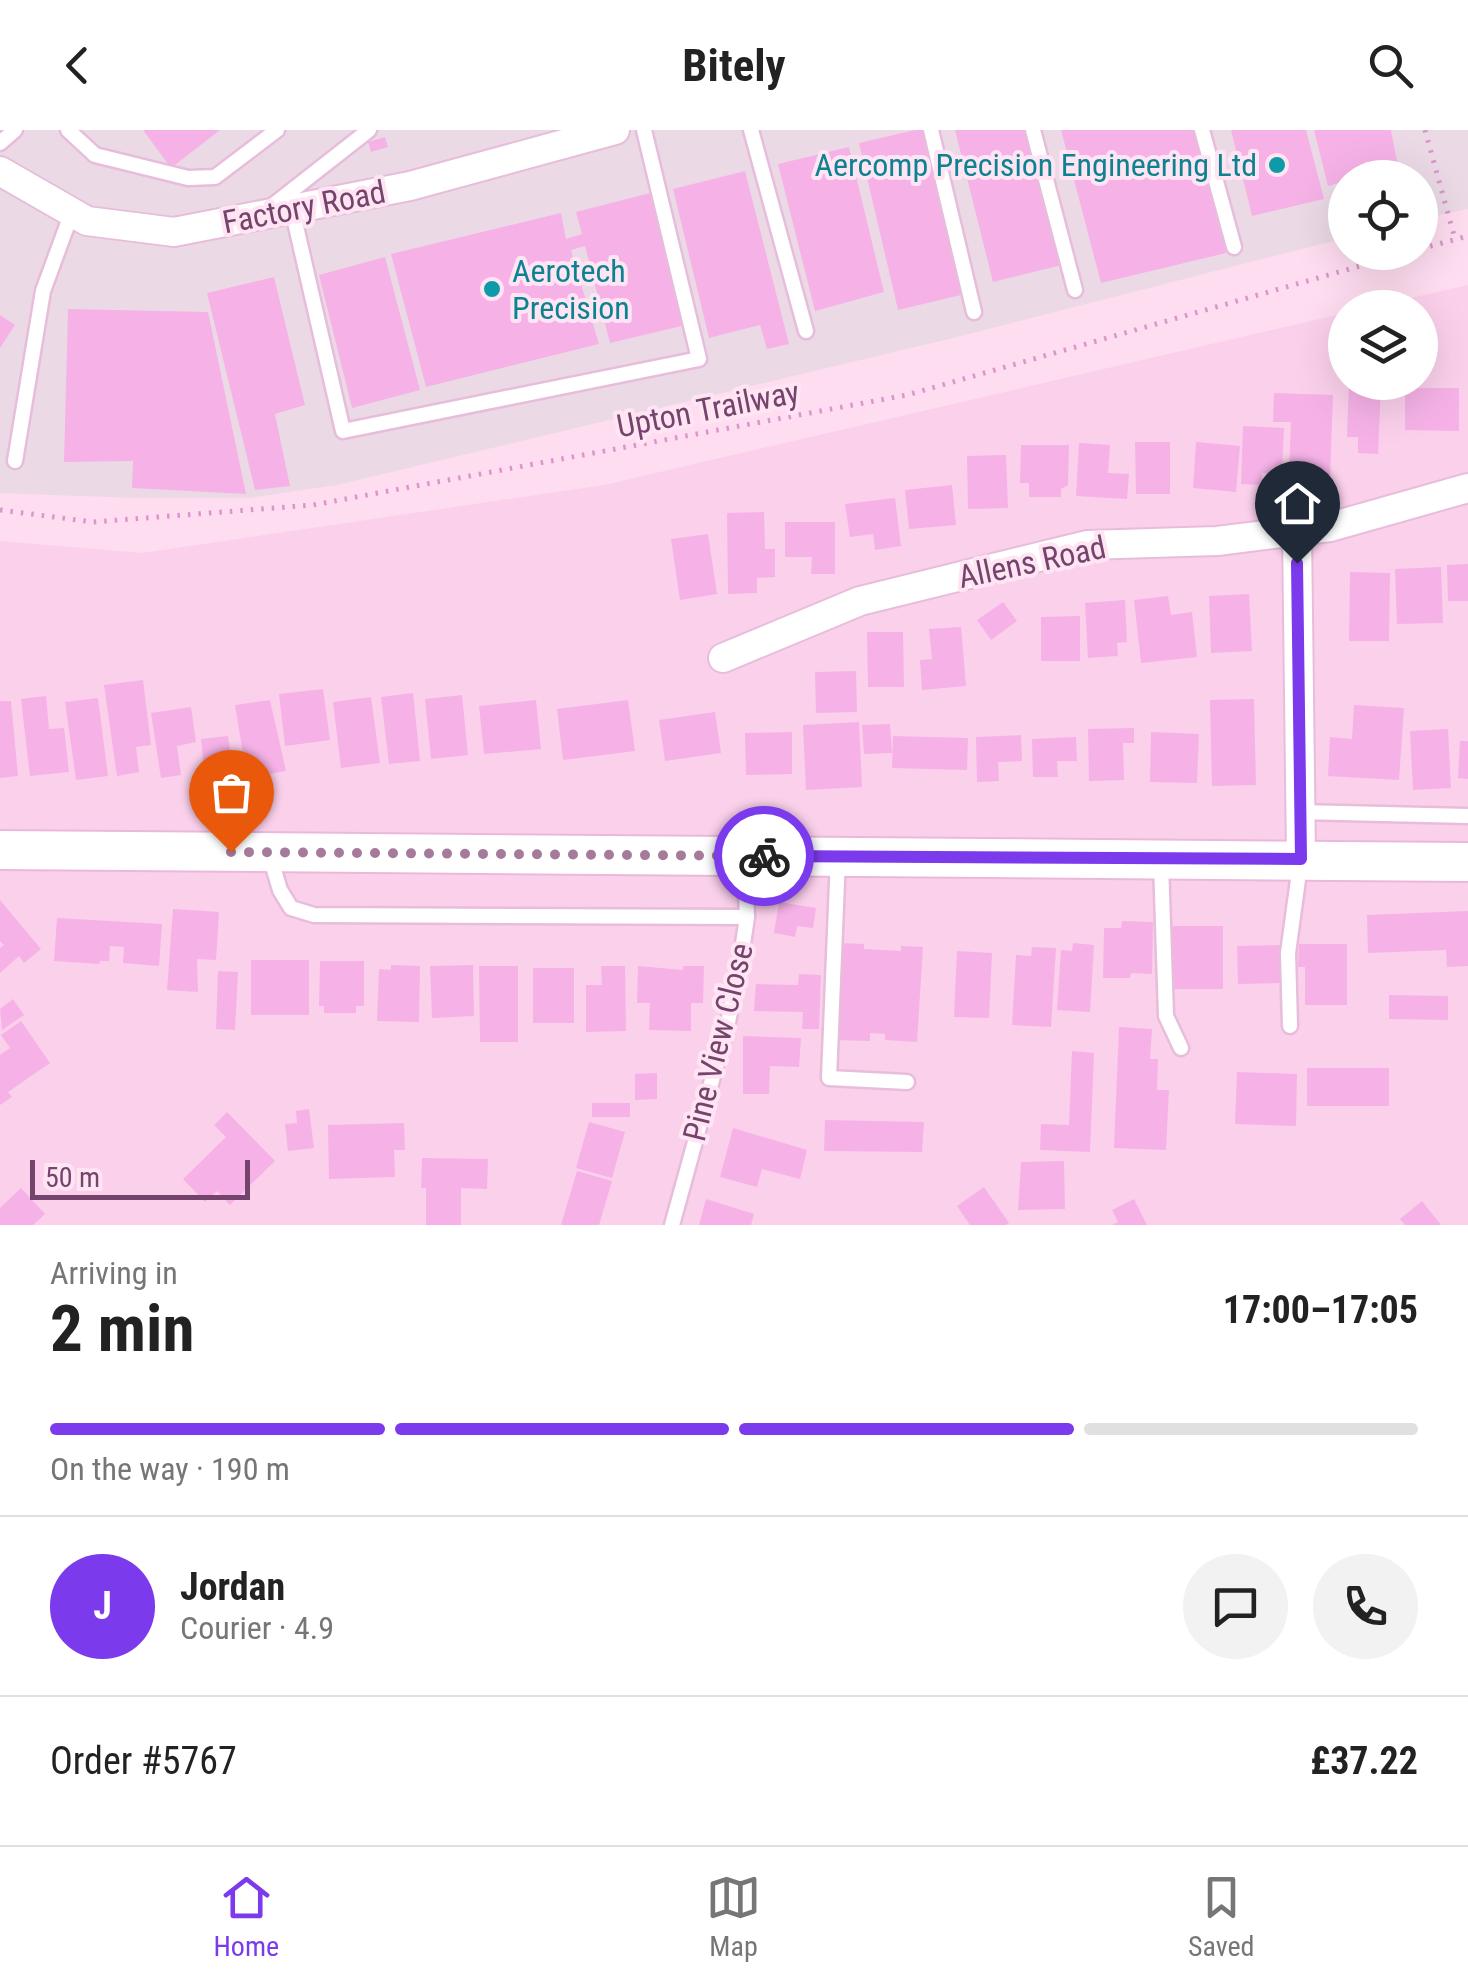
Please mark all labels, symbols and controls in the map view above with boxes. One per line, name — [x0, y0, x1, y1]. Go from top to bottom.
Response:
icon: back — [50, 38, 105, 93]
icon: search — [1363, 38, 1418, 93]
text: Bitely — [682, 39, 786, 92]
place label: Aercomp Precision Engineering Ltd — [815, 146, 1257, 184]
marker: Aercomp Precision Engineering Ltd — [1266, 154, 1288, 176]
map controls — [1328, 160, 1438, 400]
button: locate — [1328, 160, 1438, 270]
street label: Factory Road — [219, 173, 389, 241]
place label: Aerotech Precision — [512, 252, 630, 327]
marker: Aerotech Precision — [481, 278, 503, 300]
button: layers — [1328, 290, 1438, 400]
street label: Upton Trailway — [614, 373, 802, 445]
pin — [1255, 461, 1340, 564]
icon: home — [1270, 476, 1325, 531]
street label: Allens Road — [955, 528, 1109, 596]
pin — [189, 750, 274, 853]
icon: bag — [204, 765, 259, 820]
courier — [714, 806, 814, 906]
icon: bike — [737, 829, 792, 884]
street label: Pine View Close — [675, 939, 761, 1145]
scale bar — [30, 1155, 250, 1200]
text: 50 m — [45, 1161, 100, 1194]
text: Arriving in — [50, 1254, 178, 1292]
text: 17:00–17:05 — [1223, 1288, 1418, 1332]
text: 2 min — [50, 1291, 194, 1367]
text: On the way · 190 m — [50, 1450, 290, 1488]
button: chat — [1183, 1554, 1288, 1659]
button: phone — [1313, 1554, 1418, 1659]
text: Jordan — [180, 1565, 285, 1609]
text: J — [93, 1584, 112, 1628]
text: Courier · 4.9 — [180, 1609, 334, 1647]
text: Order #5767 — [50, 1739, 237, 1783]
text: £37.22 — [1310, 1739, 1418, 1783]
tab: Home — [213, 1870, 279, 1963]
tab: Map — [706, 1870, 761, 1963]
tab: Saved — [1188, 1870, 1255, 1963]

